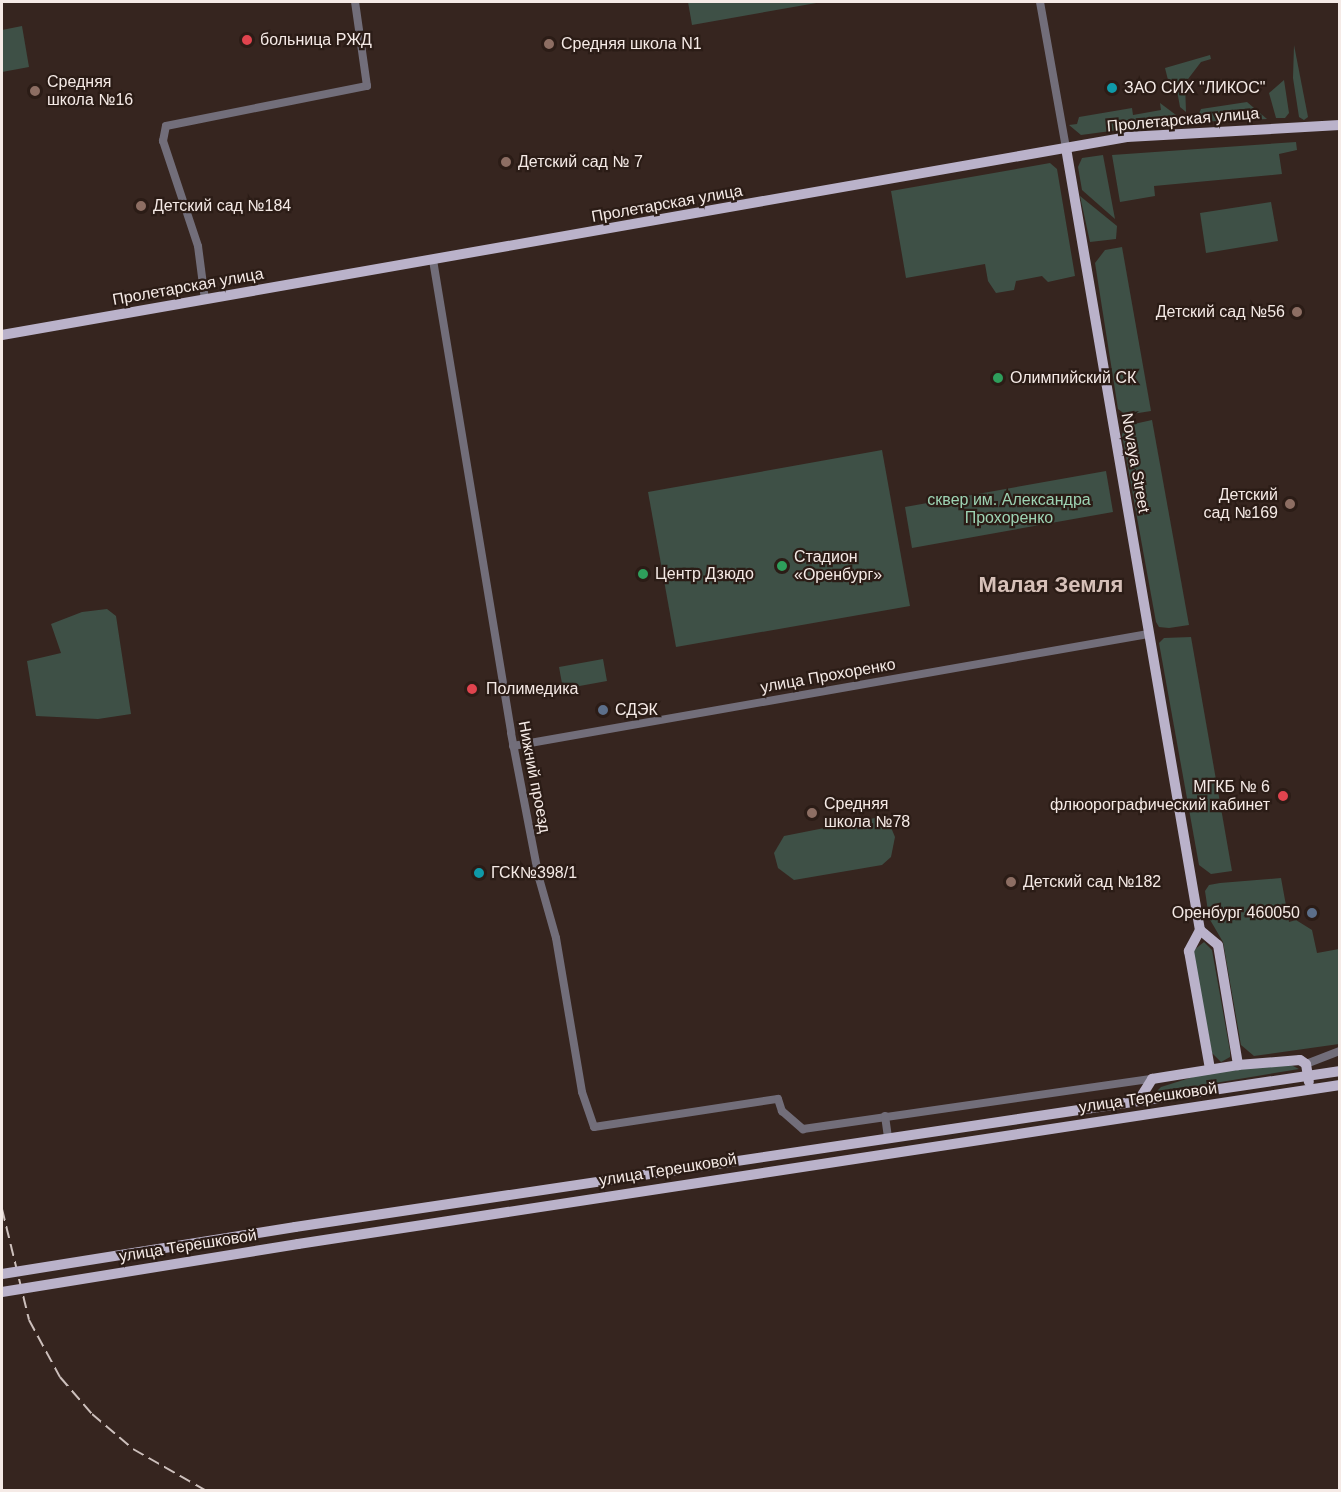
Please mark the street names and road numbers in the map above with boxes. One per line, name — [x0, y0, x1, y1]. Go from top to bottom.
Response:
street label: Пролетарская улица — [1106, 104, 1260, 136]
street label: Пролетарская улица — [590, 181, 744, 227]
street label: Пролетарская улица — [111, 264, 265, 310]
street label: Novaya Street — [1117, 411, 1153, 515]
street label: улица Прохоренко — [759, 655, 897, 697]
street label: Нижний проезд — [514, 719, 554, 835]
street label: улица Терешковой — [1078, 1079, 1218, 1117]
street label: улица Терешковой — [598, 1150, 738, 1190]
street label: улица Терешковой — [118, 1226, 258, 1266]

